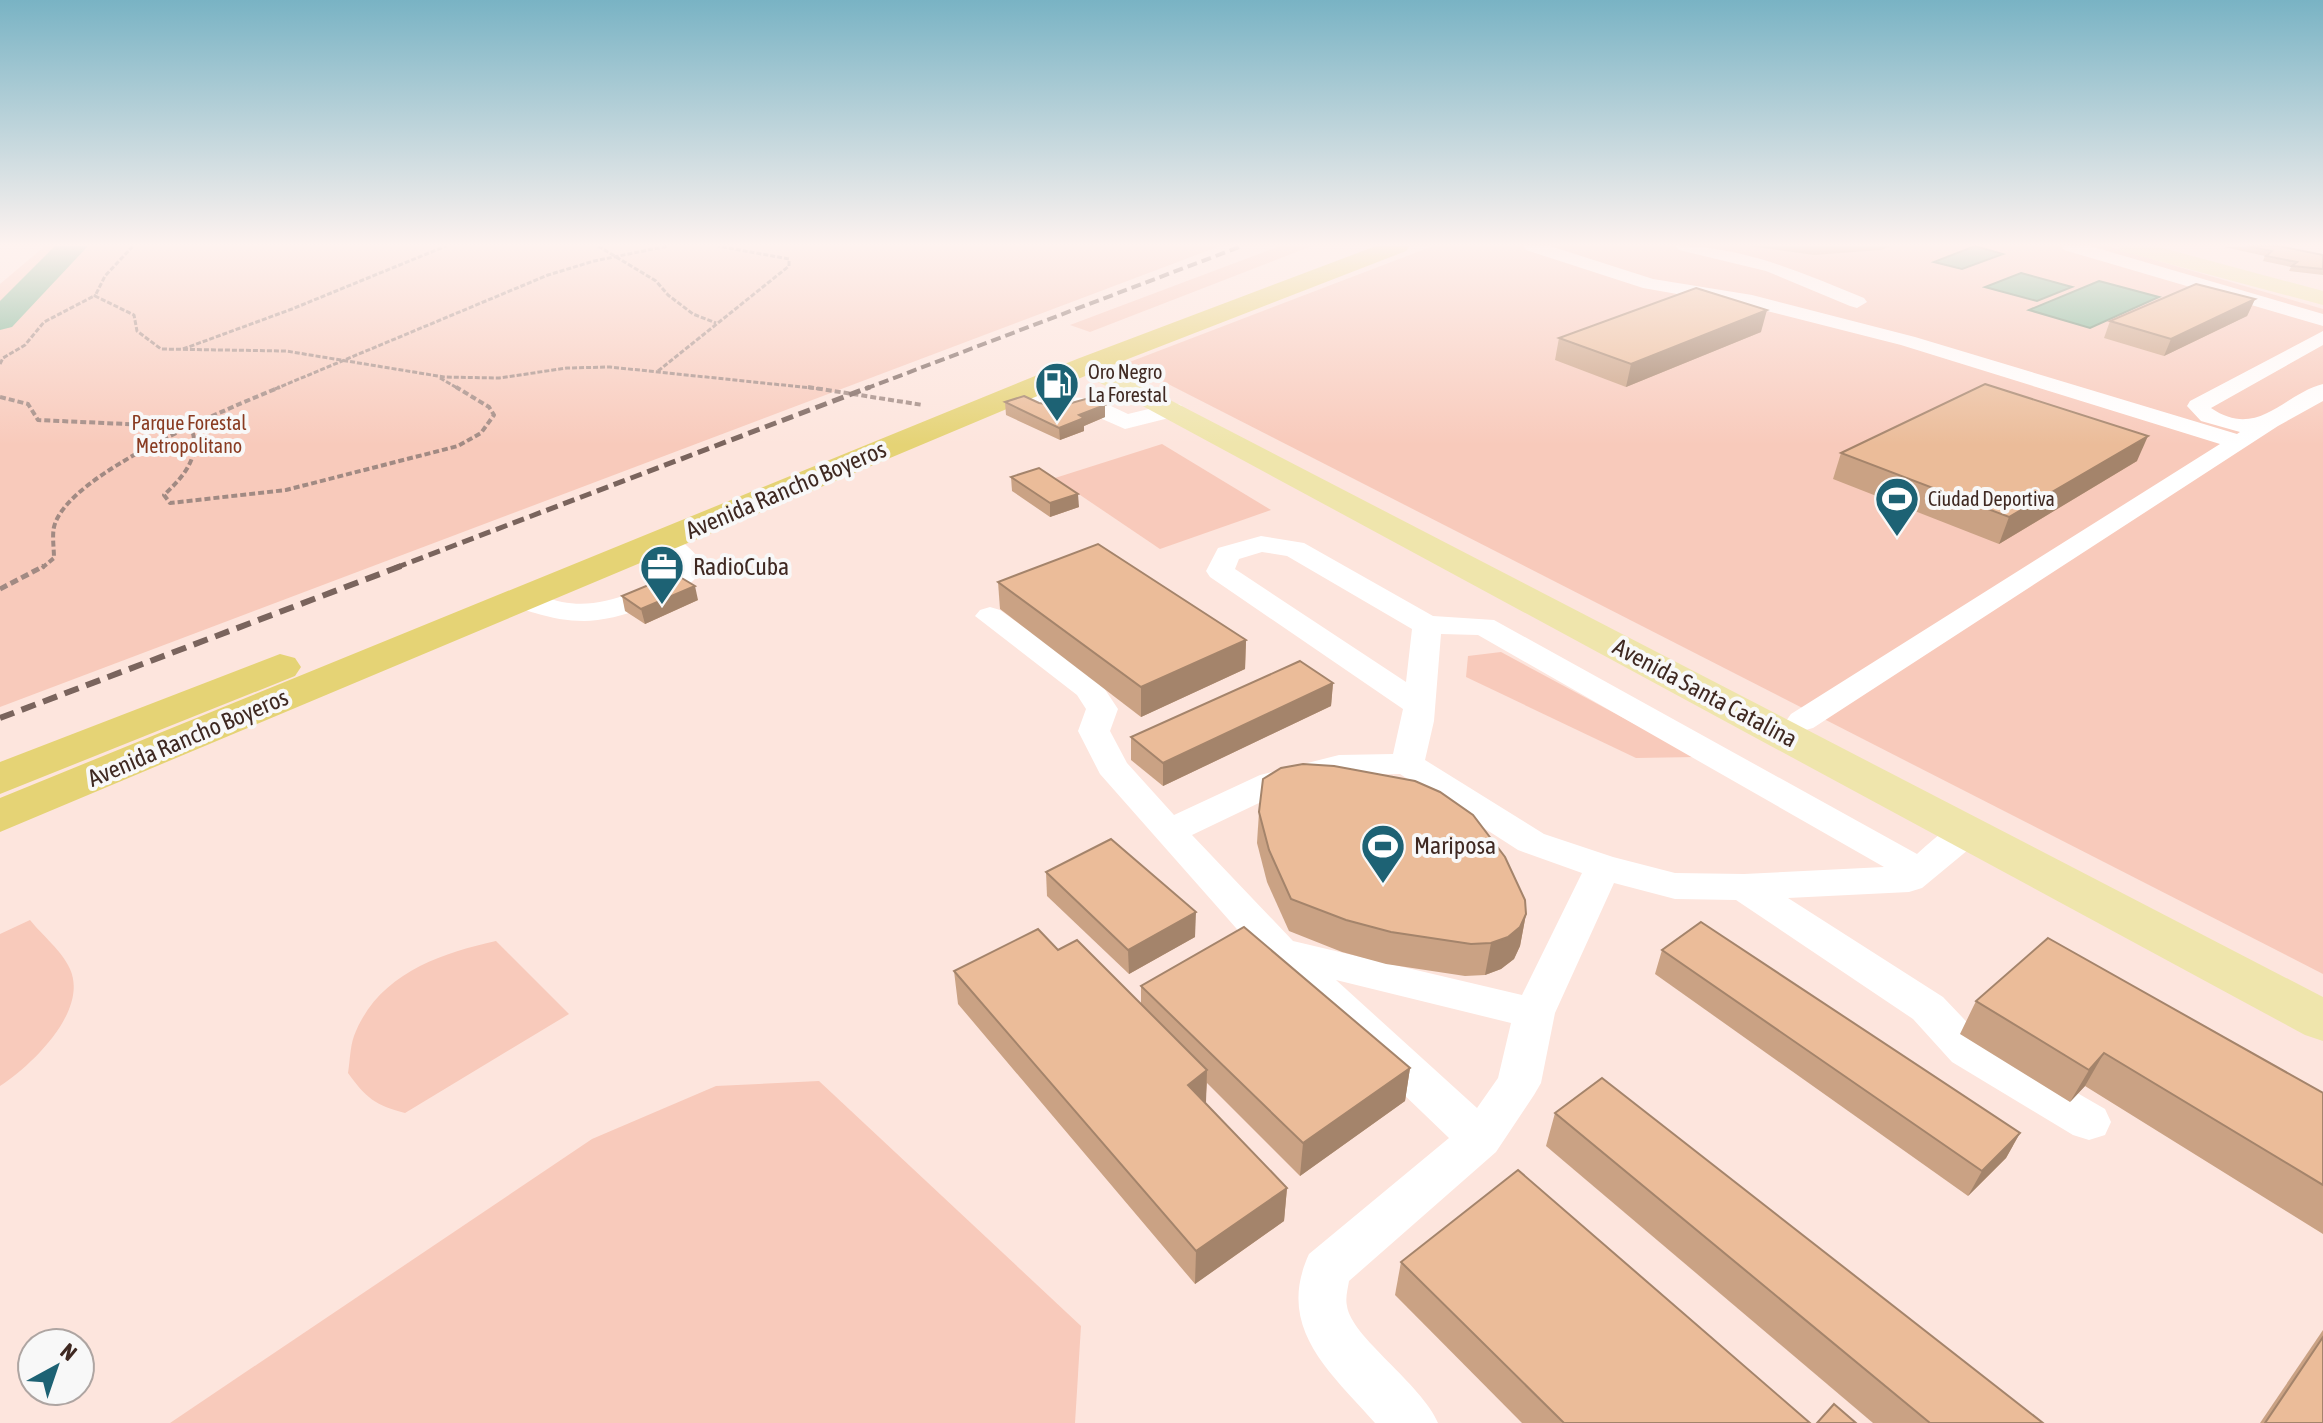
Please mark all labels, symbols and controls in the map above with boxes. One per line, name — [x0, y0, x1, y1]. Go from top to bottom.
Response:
fuel station icon: Oro Negro La Forestal — [1033, 360, 1081, 423]
place label: Oro Negro La Forestal — [1088, 360, 1168, 406]
park label: Parque Forestal Metropolitano — [131, 411, 247, 457]
street label: Avenida Rancho Boyeros — [682, 435, 890, 544]
sports icon: Ciudad Deportiva — [1873, 475, 1921, 538]
place label: Ciudad Deportiva — [1928, 487, 2055, 510]
office icon: RadioCuba — [638, 543, 686, 606]
place label: RadioCuba — [693, 553, 789, 580]
street label: Avenida Santa Catalina — [1609, 633, 1802, 752]
street label: Avenida Rancho Boyeros — [84, 683, 292, 792]
sports icon: Mariposa — [1359, 822, 1407, 885]
place label: Mariposa — [1414, 832, 1496, 859]
north arrow — [16, 1327, 96, 1407]
text: N — [56, 1338, 82, 1366]

